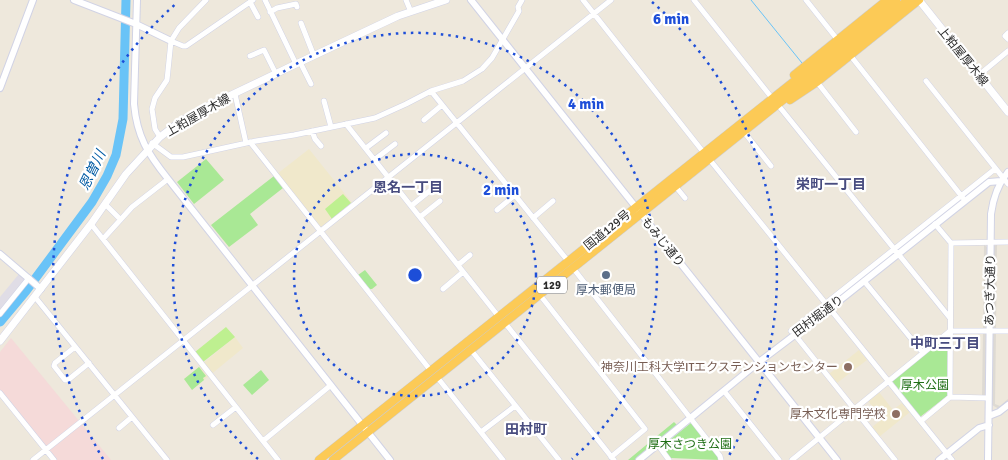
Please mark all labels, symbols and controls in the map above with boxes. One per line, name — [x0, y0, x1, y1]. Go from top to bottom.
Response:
text: 6 min — [653, 10, 689, 28]
street label: 上粕屋厚木線 — [934, 24, 991, 89]
street label: 上粕屋厚木線 — [163, 91, 233, 140]
text: 4 min — [568, 95, 604, 113]
water label: 恩曽川 — [76, 146, 110, 193]
district label: 栄町一丁目 — [796, 176, 866, 193]
district label: 恩名一丁目 — [373, 179, 443, 196]
text: 2 min — [483, 181, 519, 199]
street label: 国道129号 — [581, 207, 634, 254]
street label: もみじ通り — [638, 214, 687, 270]
street label: あつぎ大通り — [982, 254, 999, 326]
centre of rings — [406, 266, 424, 284]
marker: 厚木郵便局 — [600, 269, 612, 281]
road number: 129 — [537, 276, 567, 294]
place label: 厚木郵便局 — [576, 283, 636, 298]
street label: 田村堀通り — [790, 292, 847, 340]
district label: 中町三丁目 — [910, 335, 980, 352]
place label: 神奈川工科大学ITエクステンションセンター — [601, 360, 838, 375]
marker: 神奈川工科大学ITエクステンションセンター — [842, 361, 854, 373]
park label: 厚木公園 — [901, 378, 949, 393]
place label: 厚木文化専門学校 — [790, 407, 886, 422]
marker: 厚木文化専門学校 — [890, 408, 902, 420]
district label: 田村町 — [505, 421, 547, 438]
park label: 厚木さつき公園 — [648, 437, 732, 452]

